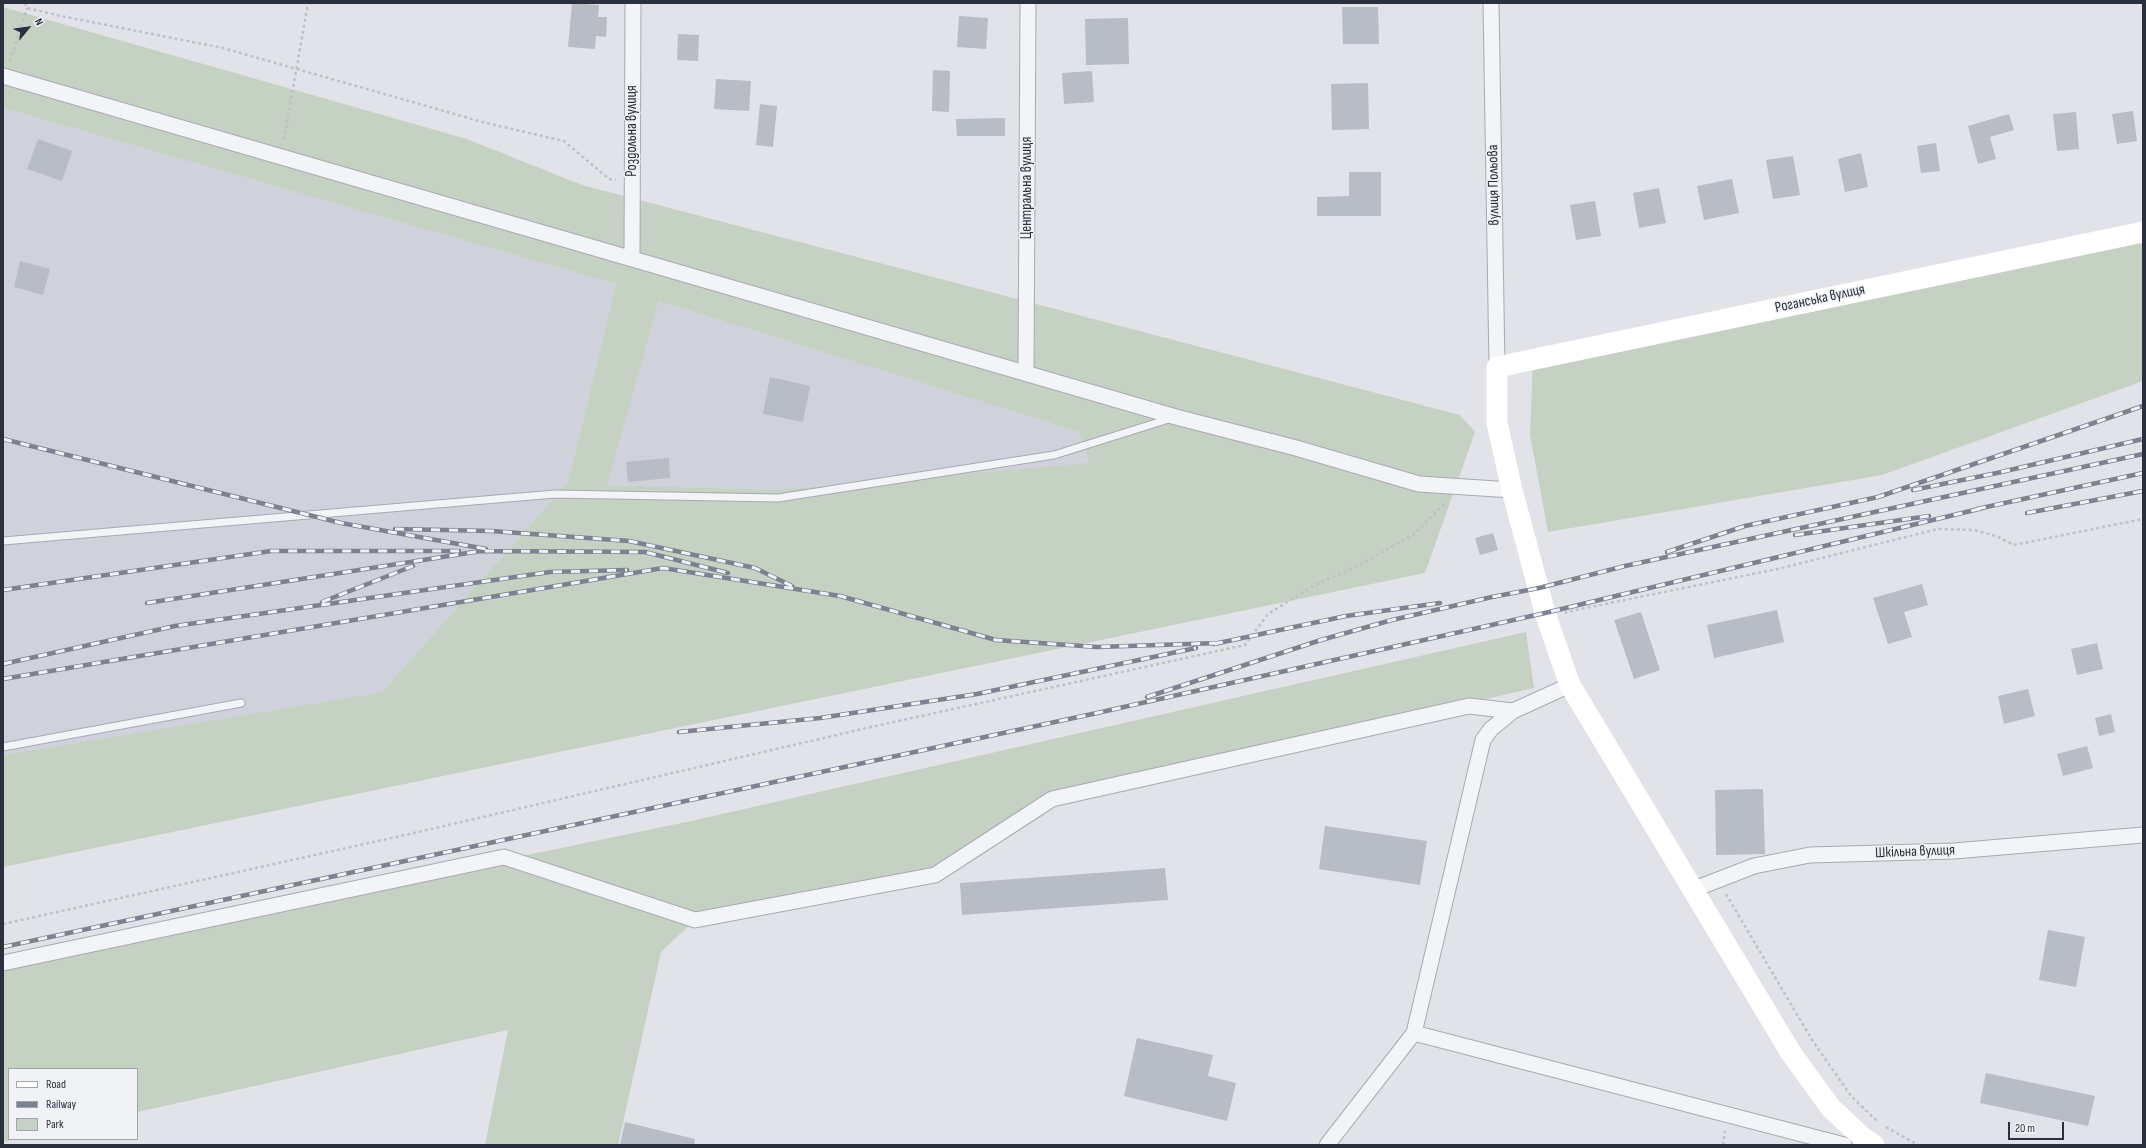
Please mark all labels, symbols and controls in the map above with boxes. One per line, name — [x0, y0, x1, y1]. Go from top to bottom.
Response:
north arrow — [8, 8, 48, 48]
text: N — [32, 16, 46, 28]
street label: Роздольна вулиця — [623, 85, 641, 177]
street label: Центральна вулиця — [1018, 137, 1036, 239]
street label: вулиця Польова — [1484, 144, 1504, 226]
street label: Роганська вулиця — [1773, 281, 1867, 317]
street label: Шкільна вулиця — [1875, 842, 1955, 862]
legend — [8, 1068, 138, 1140]
text: Road — [46, 1077, 66, 1092]
text: Railway — [46, 1097, 76, 1112]
scale bar — [2010, 1114, 2066, 1140]
text: Park — [46, 1117, 64, 1132]
text: 20 m — [2015, 1121, 2035, 1136]

